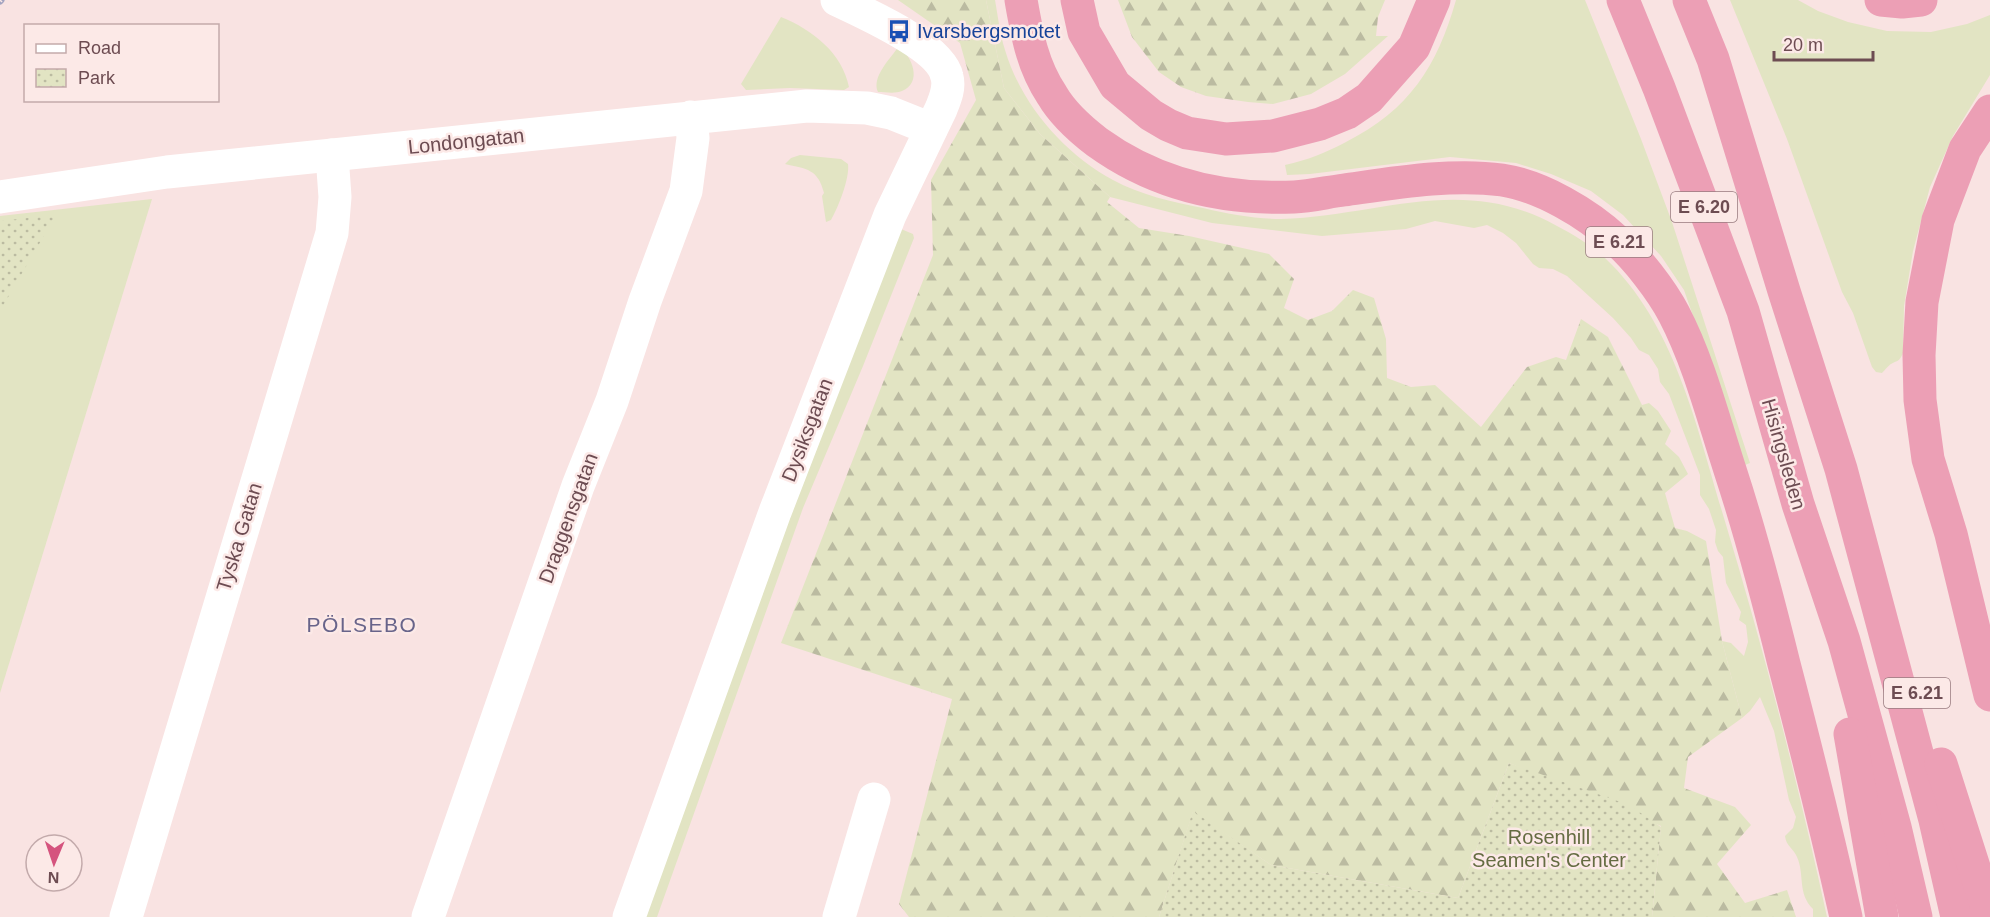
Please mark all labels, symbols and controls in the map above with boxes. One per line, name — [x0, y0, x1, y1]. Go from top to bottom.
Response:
bus stop icon: Ivarsbergsmotet — [886, 18, 912, 44]
place label: Ivarsbergsmotet — [917, 20, 1061, 42]
legend — [24, 24, 219, 102]
scale bar — [1774, 24, 1873, 62]
text: 20 m — [1783, 35, 1823, 55]
text: Road — [78, 38, 121, 58]
text: Park — [78, 68, 116, 88]
street label: Londongatan — [407, 124, 525, 158]
road number: E 6.20 — [1671, 192, 1737, 222]
road number: E 6.21 — [1586, 227, 1652, 257]
street label: Dysiksgatan — [777, 375, 837, 485]
street label: Hisingsleden — [1758, 396, 1810, 512]
street label: Draggensgatan — [534, 450, 602, 586]
street label: Tyska Gatan — [212, 480, 266, 594]
district label: PÖLSEBO — [307, 613, 417, 636]
road number: E 6.21 — [1884, 678, 1950, 708]
park label: Rosenhill Seamen's Center — [1472, 826, 1626, 871]
north arrow — [24, 833, 84, 893]
text: N — [47, 869, 60, 886]

